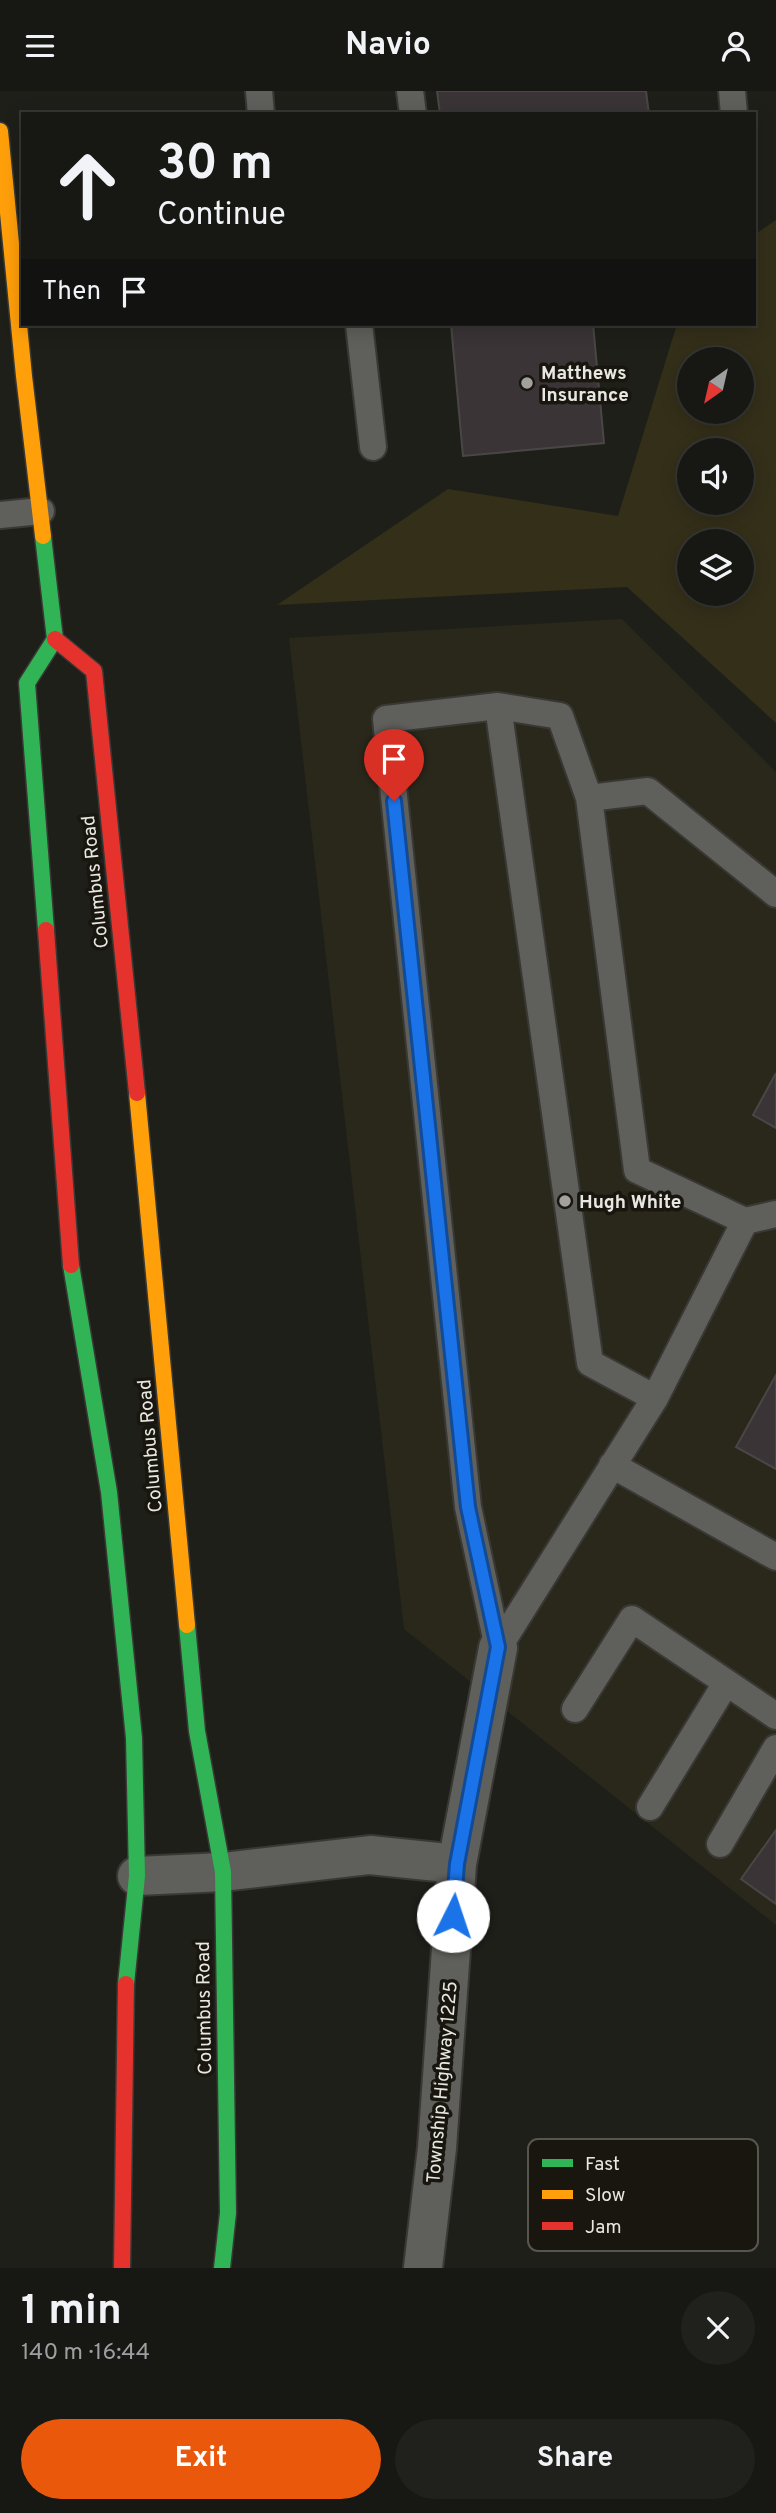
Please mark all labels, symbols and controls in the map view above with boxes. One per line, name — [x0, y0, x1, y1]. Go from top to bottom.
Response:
text: Navio — [345, 26, 431, 66]
icon: menu — [21, 27, 59, 65]
icon: person — [717, 27, 755, 65]
text: 30 m — [157, 135, 273, 197]
icon: ahead — [42, 140, 133, 231]
text: Continue — [157, 196, 286, 236]
icon: arrive — [115, 273, 153, 311]
text: Then — [42, 276, 101, 309]
north arrow — [677, 347, 754, 423]
map controls — [677, 347, 754, 606]
place label: Matthews Insurance — [541, 362, 629, 408]
marker: Matthews Insurance — [519, 375, 535, 391]
button: sound — [677, 438, 754, 515]
button: layers — [677, 529, 754, 606]
pin — [364, 729, 424, 801]
icon: arrive — [375, 740, 413, 778]
street label: Columbus Road — [77, 814, 115, 949]
place label: Hugh White — [579, 1191, 681, 1215]
marker: Hugh White — [557, 1193, 573, 1209]
street label: Columbus Road — [133, 1378, 169, 1513]
position arrow — [416, 1879, 490, 1953]
street label: Columbus Road — [192, 1941, 218, 2075]
street label: Township Highway 1225 — [422, 1980, 464, 2184]
legend — [528, 2139, 758, 2251]
text: Fast — [585, 2153, 620, 2177]
text: Slow — [585, 2184, 625, 2208]
text: Jam — [585, 2216, 622, 2240]
text: 1 min — [21, 2286, 122, 2339]
button: close — [681, 2291, 755, 2365]
text: 140 m · 16:44 — [21, 2339, 150, 2368]
button: Exit — [21, 2419, 381, 2499]
button: Share — [395, 2419, 755, 2499]

